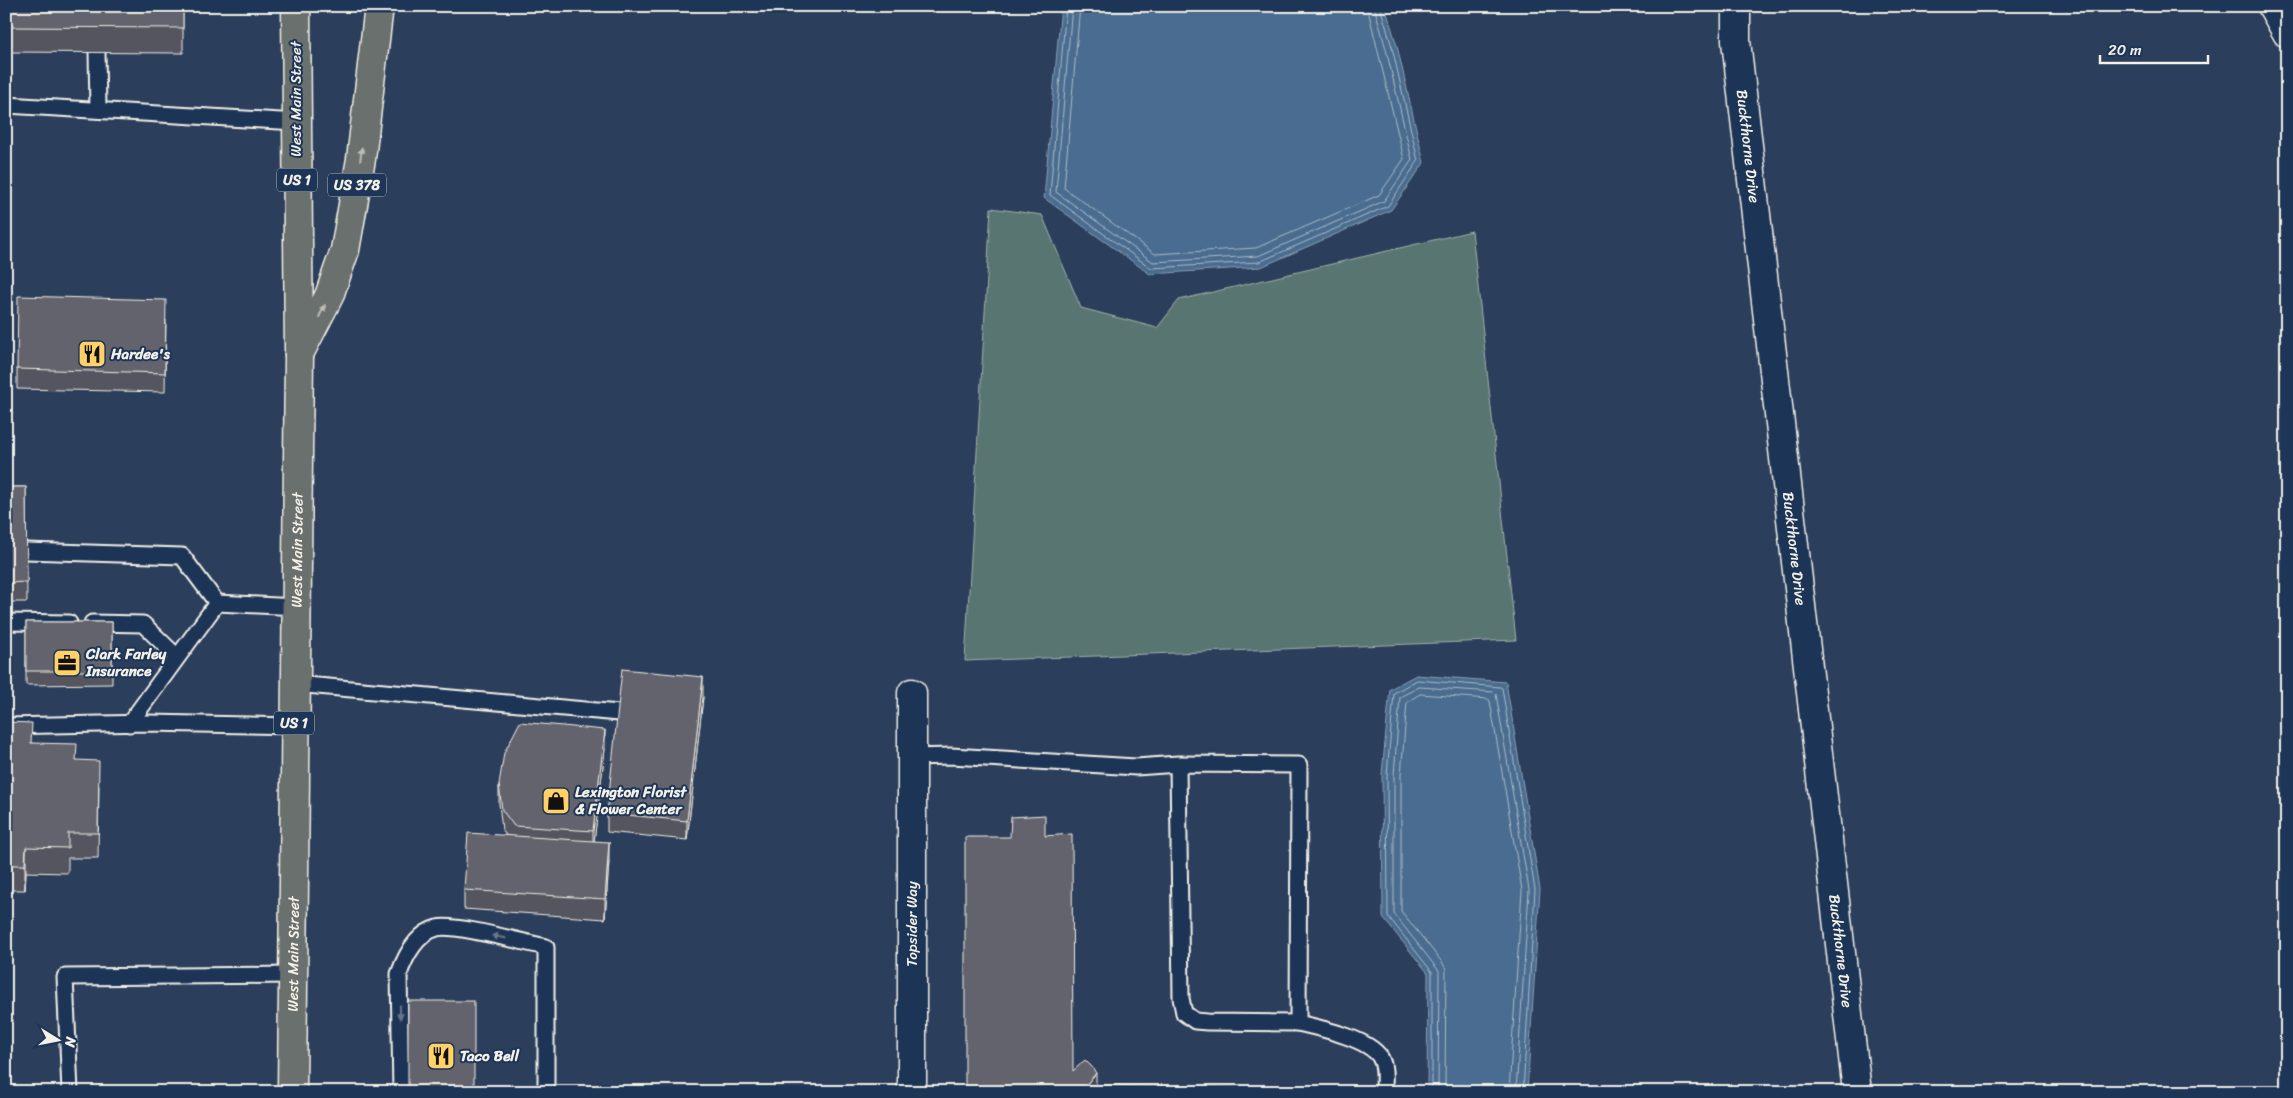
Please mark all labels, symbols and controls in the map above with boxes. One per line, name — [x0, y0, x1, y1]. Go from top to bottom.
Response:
scale bar — [2100, 32, 2208, 64]
text: 20 m — [2108, 37, 2142, 63]
street label: West Main Street — [283, 40, 309, 157]
street label: Buckthorne Drive — [1729, 88, 1768, 205]
one-way arrow — [357, 146, 365, 162]
road number: US 1 — [277, 168, 317, 192]
road number: US 378 — [328, 174, 386, 196]
one-way arrow — [318, 304, 326, 318]
restaurant icon: Hardee's — [77, 339, 107, 369]
place label: Hardee's — [110, 341, 171, 367]
street label: West Main Street — [284, 491, 311, 608]
street label: Buckthorne Drive — [1775, 491, 1814, 607]
place label: Clark Farley Insurance — [85, 641, 167, 684]
office icon: Clark Farley Insurance — [52, 648, 82, 678]
road number: US 1 — [274, 711, 314, 734]
place label: Lexington Florist & Flower Center — [575, 779, 687, 822]
shop icon: Lexington Florist & Flower Center — [541, 786, 571, 816]
street label: Topsider Way — [899, 881, 925, 967]
street label: Buckthorne Drive — [1821, 893, 1860, 1009]
street label: West Main Street — [280, 895, 307, 1012]
one-way arrow — [491, 933, 506, 941]
one-way arrow — [396, 1005, 404, 1021]
north arrow — [32, 1016, 82, 1066]
text: N — [57, 1034, 84, 1049]
restaurant icon: Taco Bell — [426, 1041, 456, 1071]
place label: Taco Bell — [460, 1043, 520, 1069]

